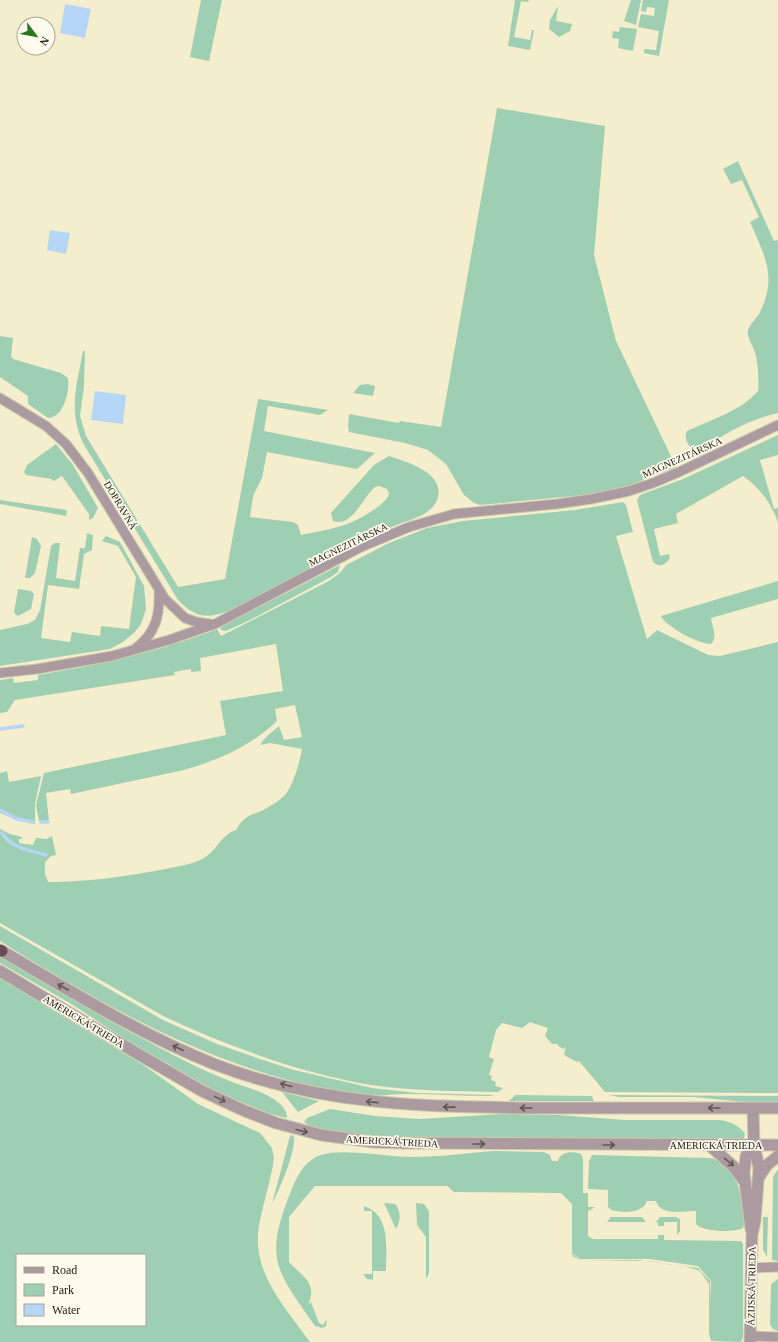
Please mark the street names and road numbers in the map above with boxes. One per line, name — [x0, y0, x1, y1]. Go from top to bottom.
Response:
street label: MAGNEZITÁRSKA — [641, 435, 724, 480]
street label: DOPRAVNÁ — [102, 479, 140, 532]
street label: MAGNEZITÁRSKA — [307, 520, 390, 568]
street label: AMERICKÁ TRIEDA — [41, 993, 127, 1050]
street label: AMERICKÁ TRIEDA — [346, 1134, 439, 1149]
street label: AMERICKÁ TRIEDA — [670, 1140, 763, 1151]
street label: ÁZIJSKÁ TRIEDA — [745, 1245, 758, 1326]

